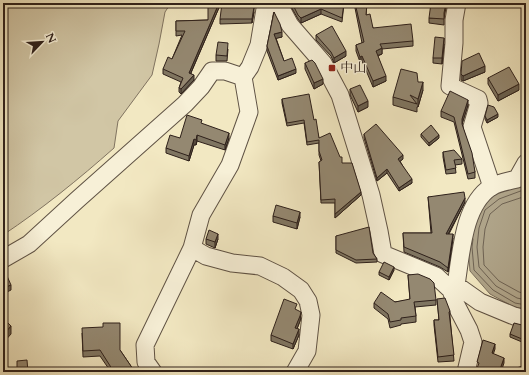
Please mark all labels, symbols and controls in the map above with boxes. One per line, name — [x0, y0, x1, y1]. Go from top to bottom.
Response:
north arrow — [22, 22, 62, 62]
text: N — [42, 30, 60, 46]
place label: 中山 — [340, 59, 366, 77]
marker: 中山 — [327, 63, 337, 73]

